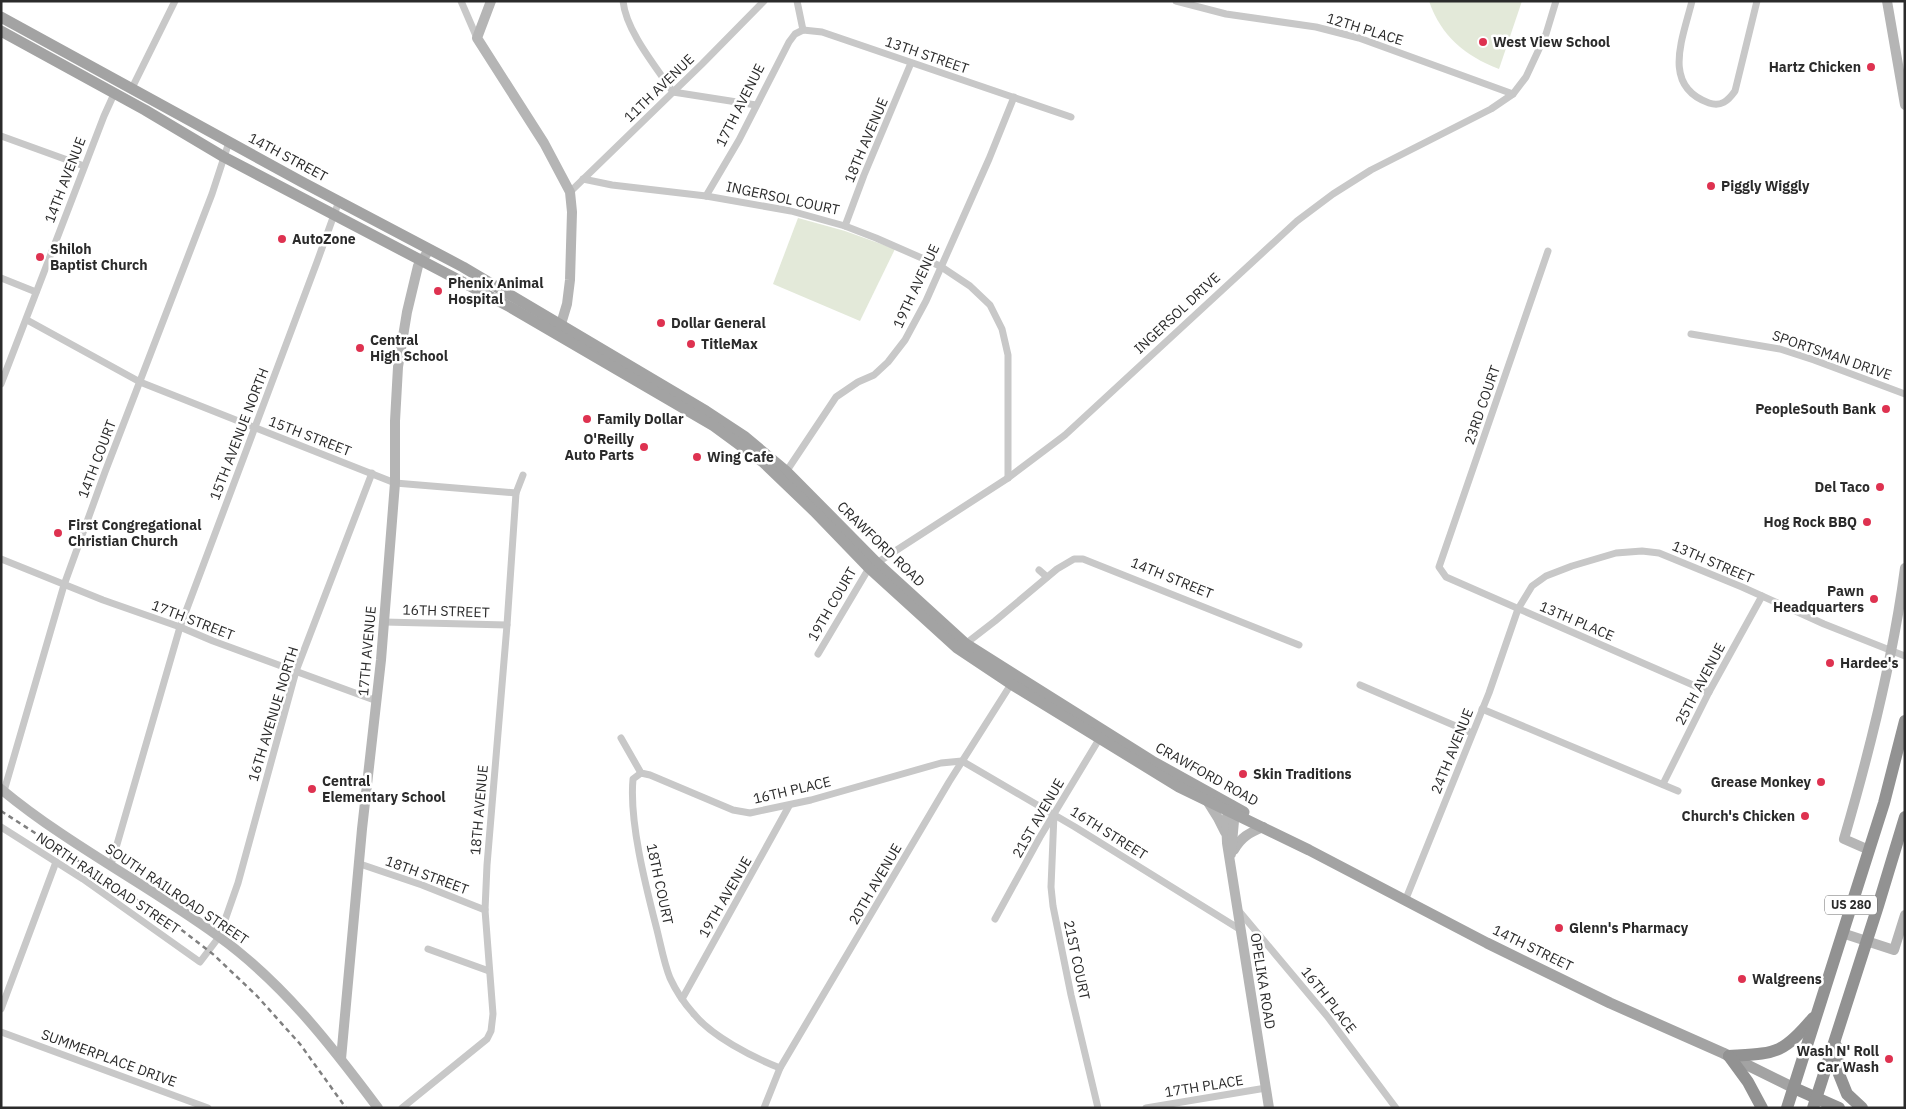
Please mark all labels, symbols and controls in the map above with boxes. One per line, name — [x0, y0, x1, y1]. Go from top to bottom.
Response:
street label: 12TH PLACE — [1324, 9, 1406, 49]
street label: 13TH STREET — [883, 32, 971, 78]
place label: West View School — [1493, 33, 1610, 51]
marker: West View School — [1477, 36, 1489, 48]
street label: 11TH AVENUE — [620, 50, 698, 126]
place label: Hartz Chicken — [1769, 58, 1861, 76]
street label: 17TH AVENUE — [711, 61, 769, 149]
marker: Hartz Chicken — [1865, 61, 1877, 73]
street label: 18TH AVENUE — [840, 95, 892, 185]
street label: 14TH STREET — [245, 129, 331, 185]
street label: 14TH AVENUE — [40, 134, 90, 226]
street label: INGERSOL COURT — [725, 177, 841, 219]
place label: Piggly Wiggly — [1721, 177, 1810, 195]
marker: Piggly Wiggly — [1705, 180, 1717, 192]
place label: AutoZone — [292, 230, 356, 248]
marker: AutoZone — [276, 233, 288, 245]
place label: Shiloh Baptist Church — [50, 240, 148, 274]
street label: 19TH AVENUE — [889, 241, 943, 331]
marker: Shiloh Baptist Church — [34, 251, 46, 263]
street label: INGERSOL DRIVE — [1130, 268, 1224, 358]
place label: Phenix Animal Hospital — [448, 274, 544, 308]
marker: Phenix Animal Hospital — [432, 285, 444, 297]
place label: Dollar General — [671, 314, 766, 332]
marker: Dollar General — [655, 317, 667, 329]
street label: SPORTSMAN DRIVE — [1770, 326, 1894, 384]
place label: Central High School — [370, 331, 448, 365]
place label: TitleMax — [701, 335, 758, 353]
marker: TitleMax — [685, 338, 697, 350]
marker: Central High School — [354, 342, 366, 354]
street label: 23RD COURT — [1460, 363, 1504, 447]
street label: 15TH AVENUE NORTH — [205, 365, 273, 503]
place label: PeopleSouth Bank — [1755, 400, 1877, 418]
marker: PeopleSouth Bank — [1880, 403, 1892, 415]
place label: Family Dollar — [597, 410, 684, 428]
street label: 15TH STREET — [266, 412, 354, 460]
marker: Family Dollar — [581, 413, 593, 425]
street label: 14TH COURT — [74, 417, 120, 501]
place label: O'Reilly Auto Parts — [564, 430, 635, 464]
marker: O'Reilly Auto Parts — [638, 441, 650, 453]
place label: Wing Cafe — [707, 448, 774, 466]
marker: Wing Cafe — [691, 451, 703, 463]
place label: Del Taco — [1815, 478, 1870, 496]
marker: Del Taco — [1874, 481, 1886, 493]
street label: CRAWFORD ROAD — [833, 498, 929, 590]
place label: Hog Rock BBQ — [1764, 513, 1857, 531]
place label: First Congregational Christian Church — [68, 516, 201, 550]
marker: Hog Rock BBQ — [1861, 516, 1873, 528]
marker: First Congregational Christian Church — [52, 527, 64, 539]
street label: 13TH STREET — [1669, 537, 1757, 587]
street label: 14TH STREET — [1128, 553, 1216, 603]
street label: 19TH COURT — [804, 564, 860, 644]
place label: Pawn Headquarters — [1773, 582, 1864, 616]
marker: Pawn Headquarters — [1868, 593, 1880, 605]
street label: 17TH STREET — [149, 596, 237, 644]
street label: 13TH PLACE — [1537, 597, 1617, 645]
street label: 16TH STREET — [402, 600, 490, 622]
street label: 17TH AVENUE — [354, 605, 380, 697]
street label: 25TH AVENUE — [1671, 640, 1729, 728]
street label: 16TH AVENUE NORTH — [244, 644, 302, 784]
place label: Hardee's — [1840, 654, 1898, 672]
marker: Hardee's — [1824, 657, 1836, 669]
street label: 24TH AVENUE — [1427, 706, 1477, 796]
street label: CRAWFORD ROAD — [1152, 738, 1262, 810]
street label: 18TH AVENUE — [466, 764, 492, 856]
place label: Skin Traditions — [1253, 765, 1352, 783]
marker: Skin Traditions — [1237, 768, 1249, 780]
place label: Central Elementary School — [322, 772, 446, 806]
street label: 16TH PLACE — [751, 772, 833, 808]
place label: Grease Monkey — [1711, 773, 1812, 791]
street label: 21ST AVENUE — [1008, 775, 1068, 861]
marker: Grease Monkey — [1815, 776, 1827, 788]
marker: Central Elementary School — [306, 783, 318, 795]
street label: 16TH STREET — [1067, 802, 1151, 864]
place label: Church's Chicken — [1682, 807, 1795, 825]
marker: Church's Chicken — [1799, 810, 1811, 822]
street label: NORTH RAILROAD STREET — [33, 828, 183, 938]
street label: SOUTH RAILROAD STREET — [102, 839, 252, 949]
street label: 20TH AVENUE — [845, 840, 905, 928]
street label: 18TH COURT — [643, 842, 677, 926]
street label: 18TH STREET — [383, 852, 471, 898]
street label: 19TH AVENUE — [695, 853, 755, 941]
road number: US 280 — [1825, 896, 1877, 914]
street label: 21ST COURT — [1060, 919, 1094, 1001]
place label: Glenn's Pharmacy — [1569, 919, 1689, 937]
street label: 14TH STREET — [1490, 921, 1576, 975]
marker: Glenn's Pharmacy — [1553, 922, 1565, 934]
street label: OPELIKA ROAD — [1247, 932, 1279, 1030]
street label: 16TH PLACE — [1297, 963, 1361, 1037]
place label: Walgreens — [1752, 970, 1822, 988]
marker: Walgreens — [1736, 973, 1748, 985]
street label: SUMMERPLACE DRIVE — [39, 1025, 179, 1091]
place label: Wash N' Roll Car Wash — [1796, 1042, 1879, 1076]
marker: Wash N' Roll Car Wash — [1883, 1053, 1895, 1065]
street label: 17TH PLACE — [1163, 1071, 1245, 1101]

